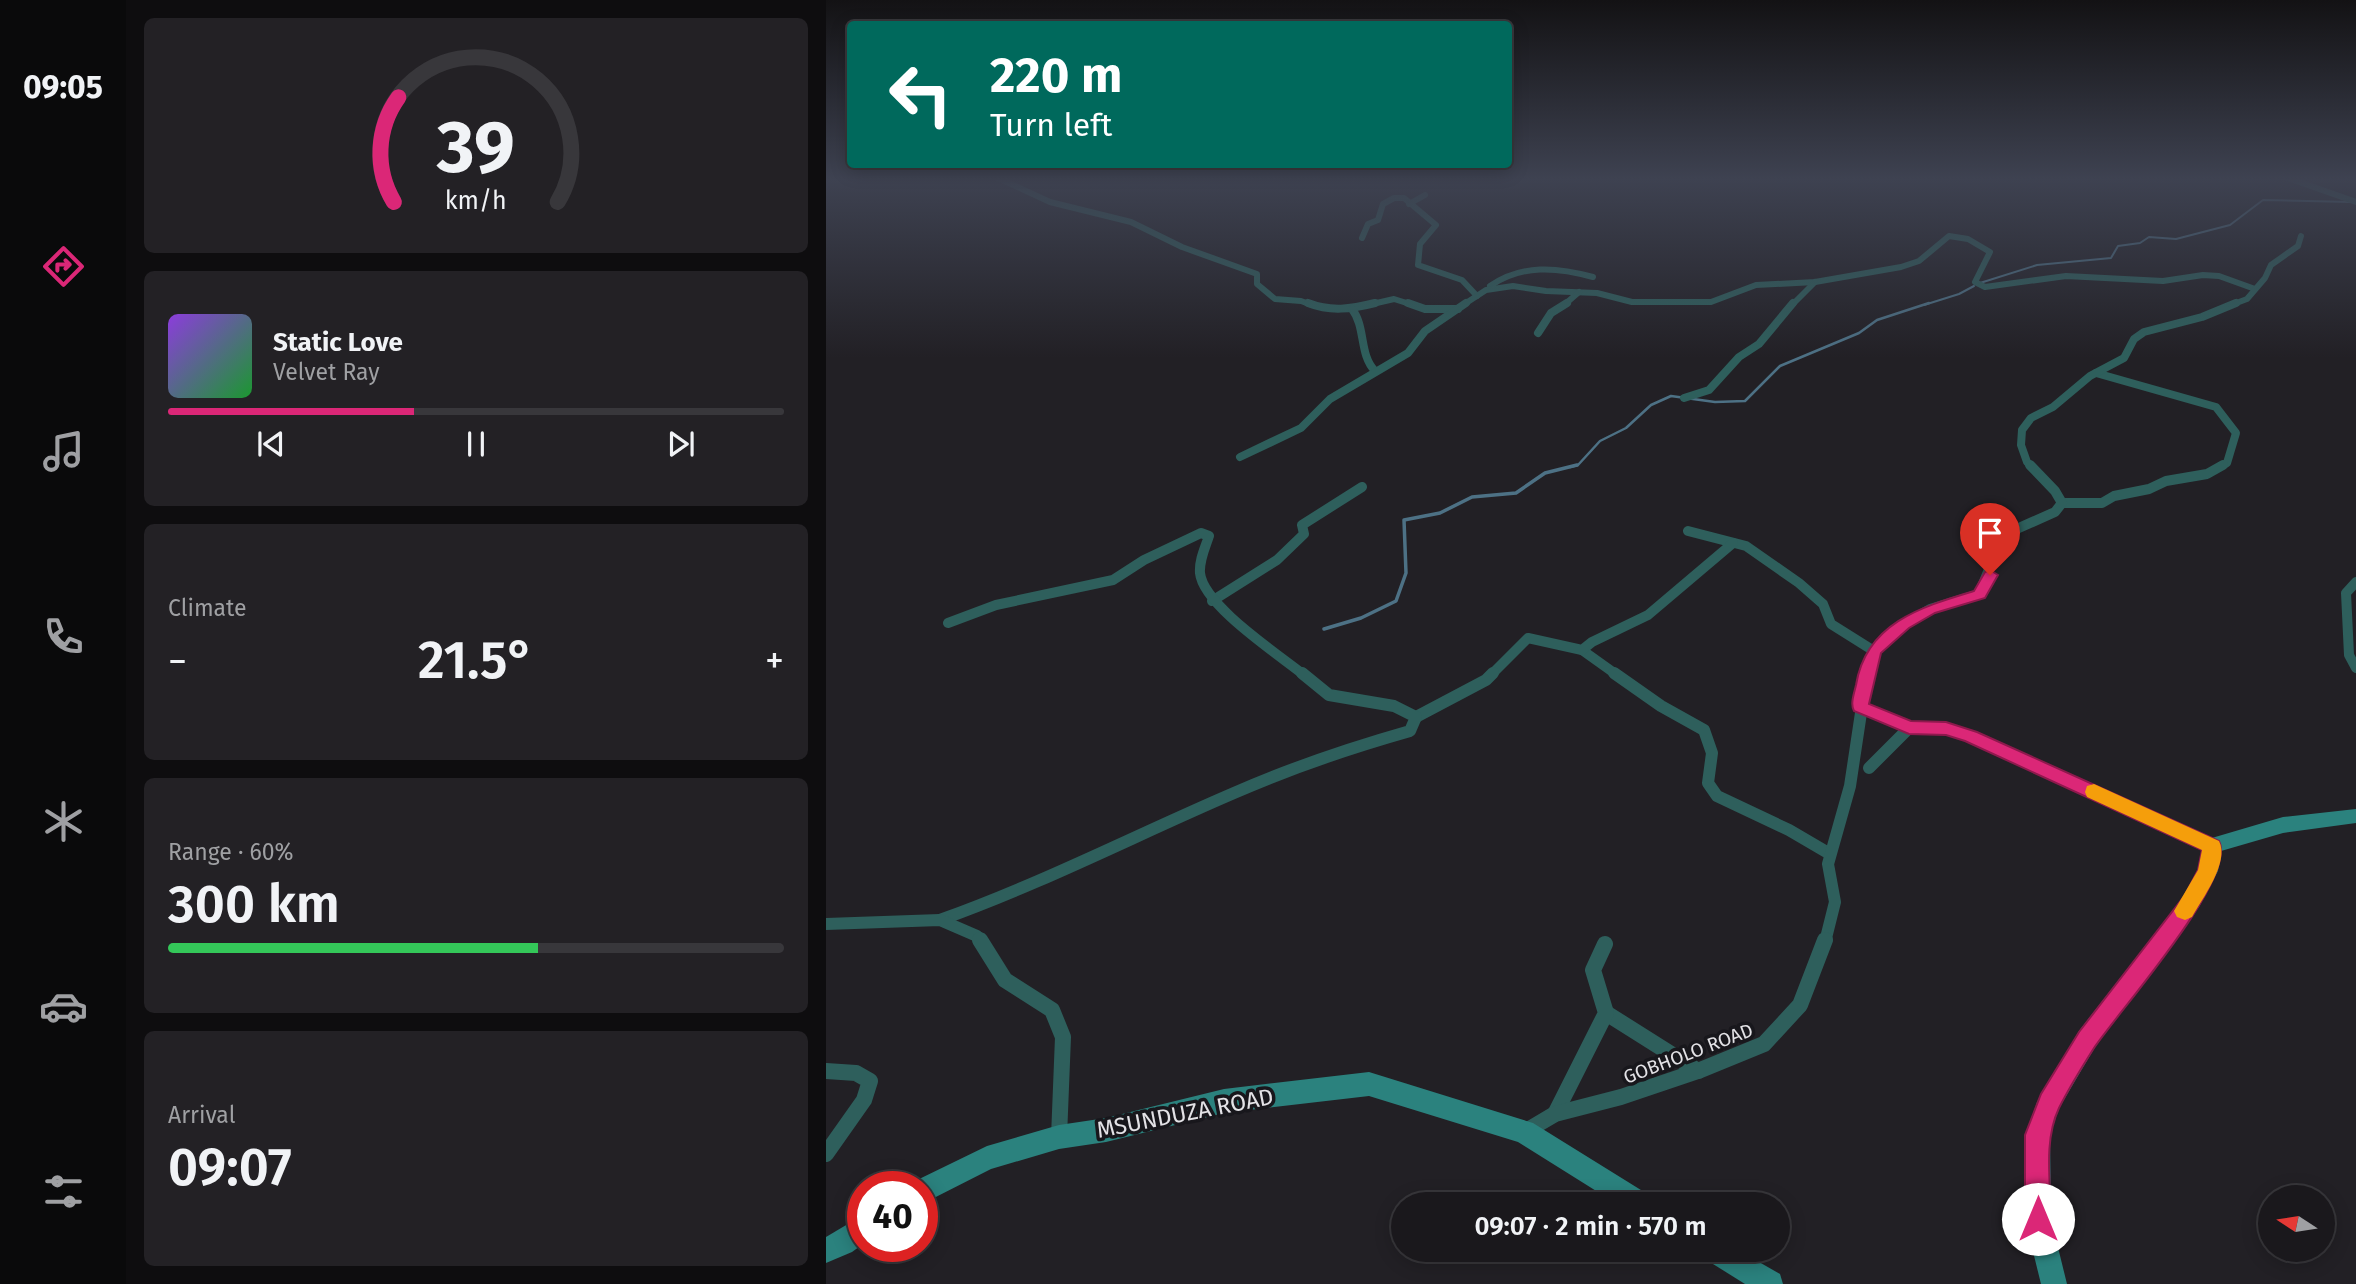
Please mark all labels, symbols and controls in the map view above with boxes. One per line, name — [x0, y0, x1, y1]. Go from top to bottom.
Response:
text: 220 m — [990, 46, 1122, 105]
icon: left — [875, 49, 966, 140]
text: 09:05 — [23, 68, 103, 106]
text: 39 — [436, 104, 515, 191]
text: Turn left — [990, 106, 1112, 144]
text: km/h — [445, 185, 507, 215]
icon: directions — [39, 242, 88, 291]
text: Static Love — [273, 327, 403, 358]
text: Velvet Ray — [273, 358, 380, 386]
icon: previous — [252, 425, 290, 463]
icon: pause — [457, 425, 495, 463]
icon: next — [662, 425, 700, 463]
icon: music — [39, 427, 88, 476]
pin — [1960, 503, 2020, 575]
icon: arrive — [1971, 514, 2009, 552]
text: Climate — [168, 594, 247, 622]
icon: phone — [39, 612, 88, 661]
text: 21.5° — [418, 629, 534, 692]
text: − — [168, 638, 187, 684]
text: + — [765, 638, 784, 684]
icon: climate — [39, 797, 88, 846]
text: Range · 60% — [168, 838, 294, 866]
text: 300 km — [168, 873, 340, 936]
icon: car — [39, 982, 88, 1031]
street label: GOBHOLO ROAD — [1620, 1018, 1756, 1089]
street label: MSUNDUZA ROAD — [1094, 1082, 1276, 1144]
text: Arrival — [168, 1101, 235, 1129]
text: 09:07 — [168, 1136, 292, 1199]
icon: filters — [39, 1167, 88, 1216]
speed limit sign: 40 — [847, 1171, 938, 1262]
position arrow — [2001, 1182, 2075, 1256]
north arrow — [2258, 1185, 2334, 1262]
map controls — [2258, 1185, 2335, 1262]
text: 09:07 · 2 min · 570 m — [1474, 1211, 1707, 1242]

